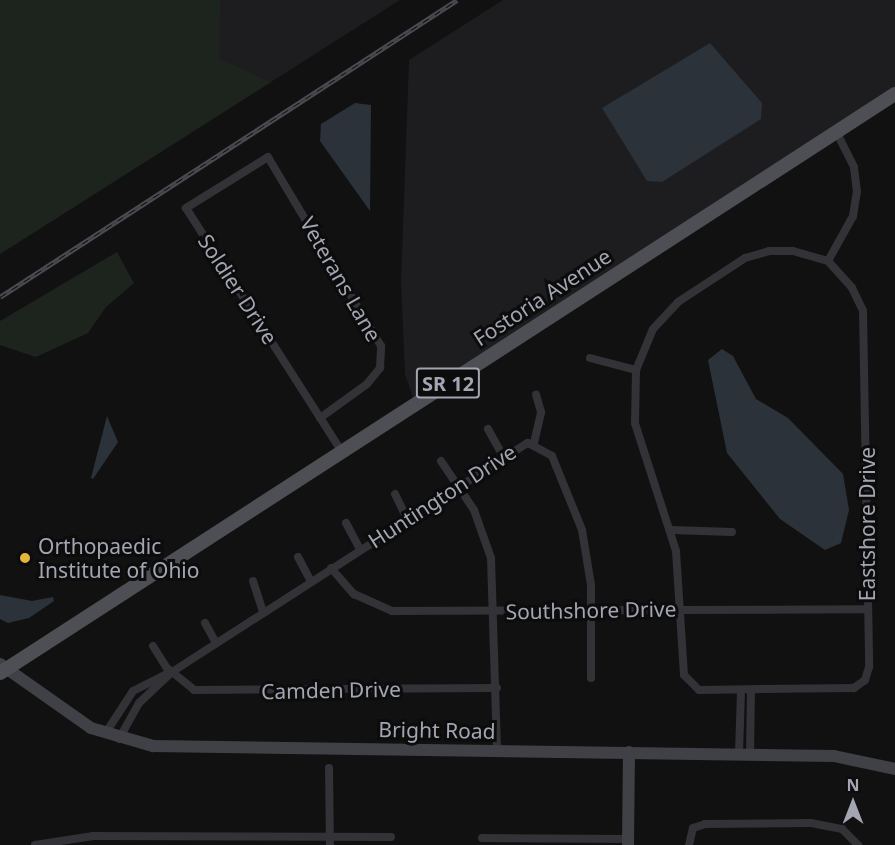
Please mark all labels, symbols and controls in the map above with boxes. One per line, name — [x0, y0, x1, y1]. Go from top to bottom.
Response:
street label: Veterans Lane — [295, 212, 387, 346]
street label: Soldier Drive — [193, 229, 283, 349]
street label: Fostoria Avenue — [468, 243, 616, 351]
road number: SR 12 — [415, 366, 481, 400]
street label: Huntington Drive — [363, 439, 521, 553]
street label: Eastshore Drive — [854, 447, 880, 601]
place label: Orthopaedic Institute of Ohio — [38, 533, 199, 583]
marker: Orthopaedic Institute of Ohio — [16, 549, 34, 567]
street label: Southshore Drive — [505, 596, 677, 624]
street label: Camden Drive — [261, 676, 401, 704]
street label: Bright Road — [378, 716, 496, 744]
north arrow — [823, 773, 883, 833]
text: N — [846, 774, 860, 796]

